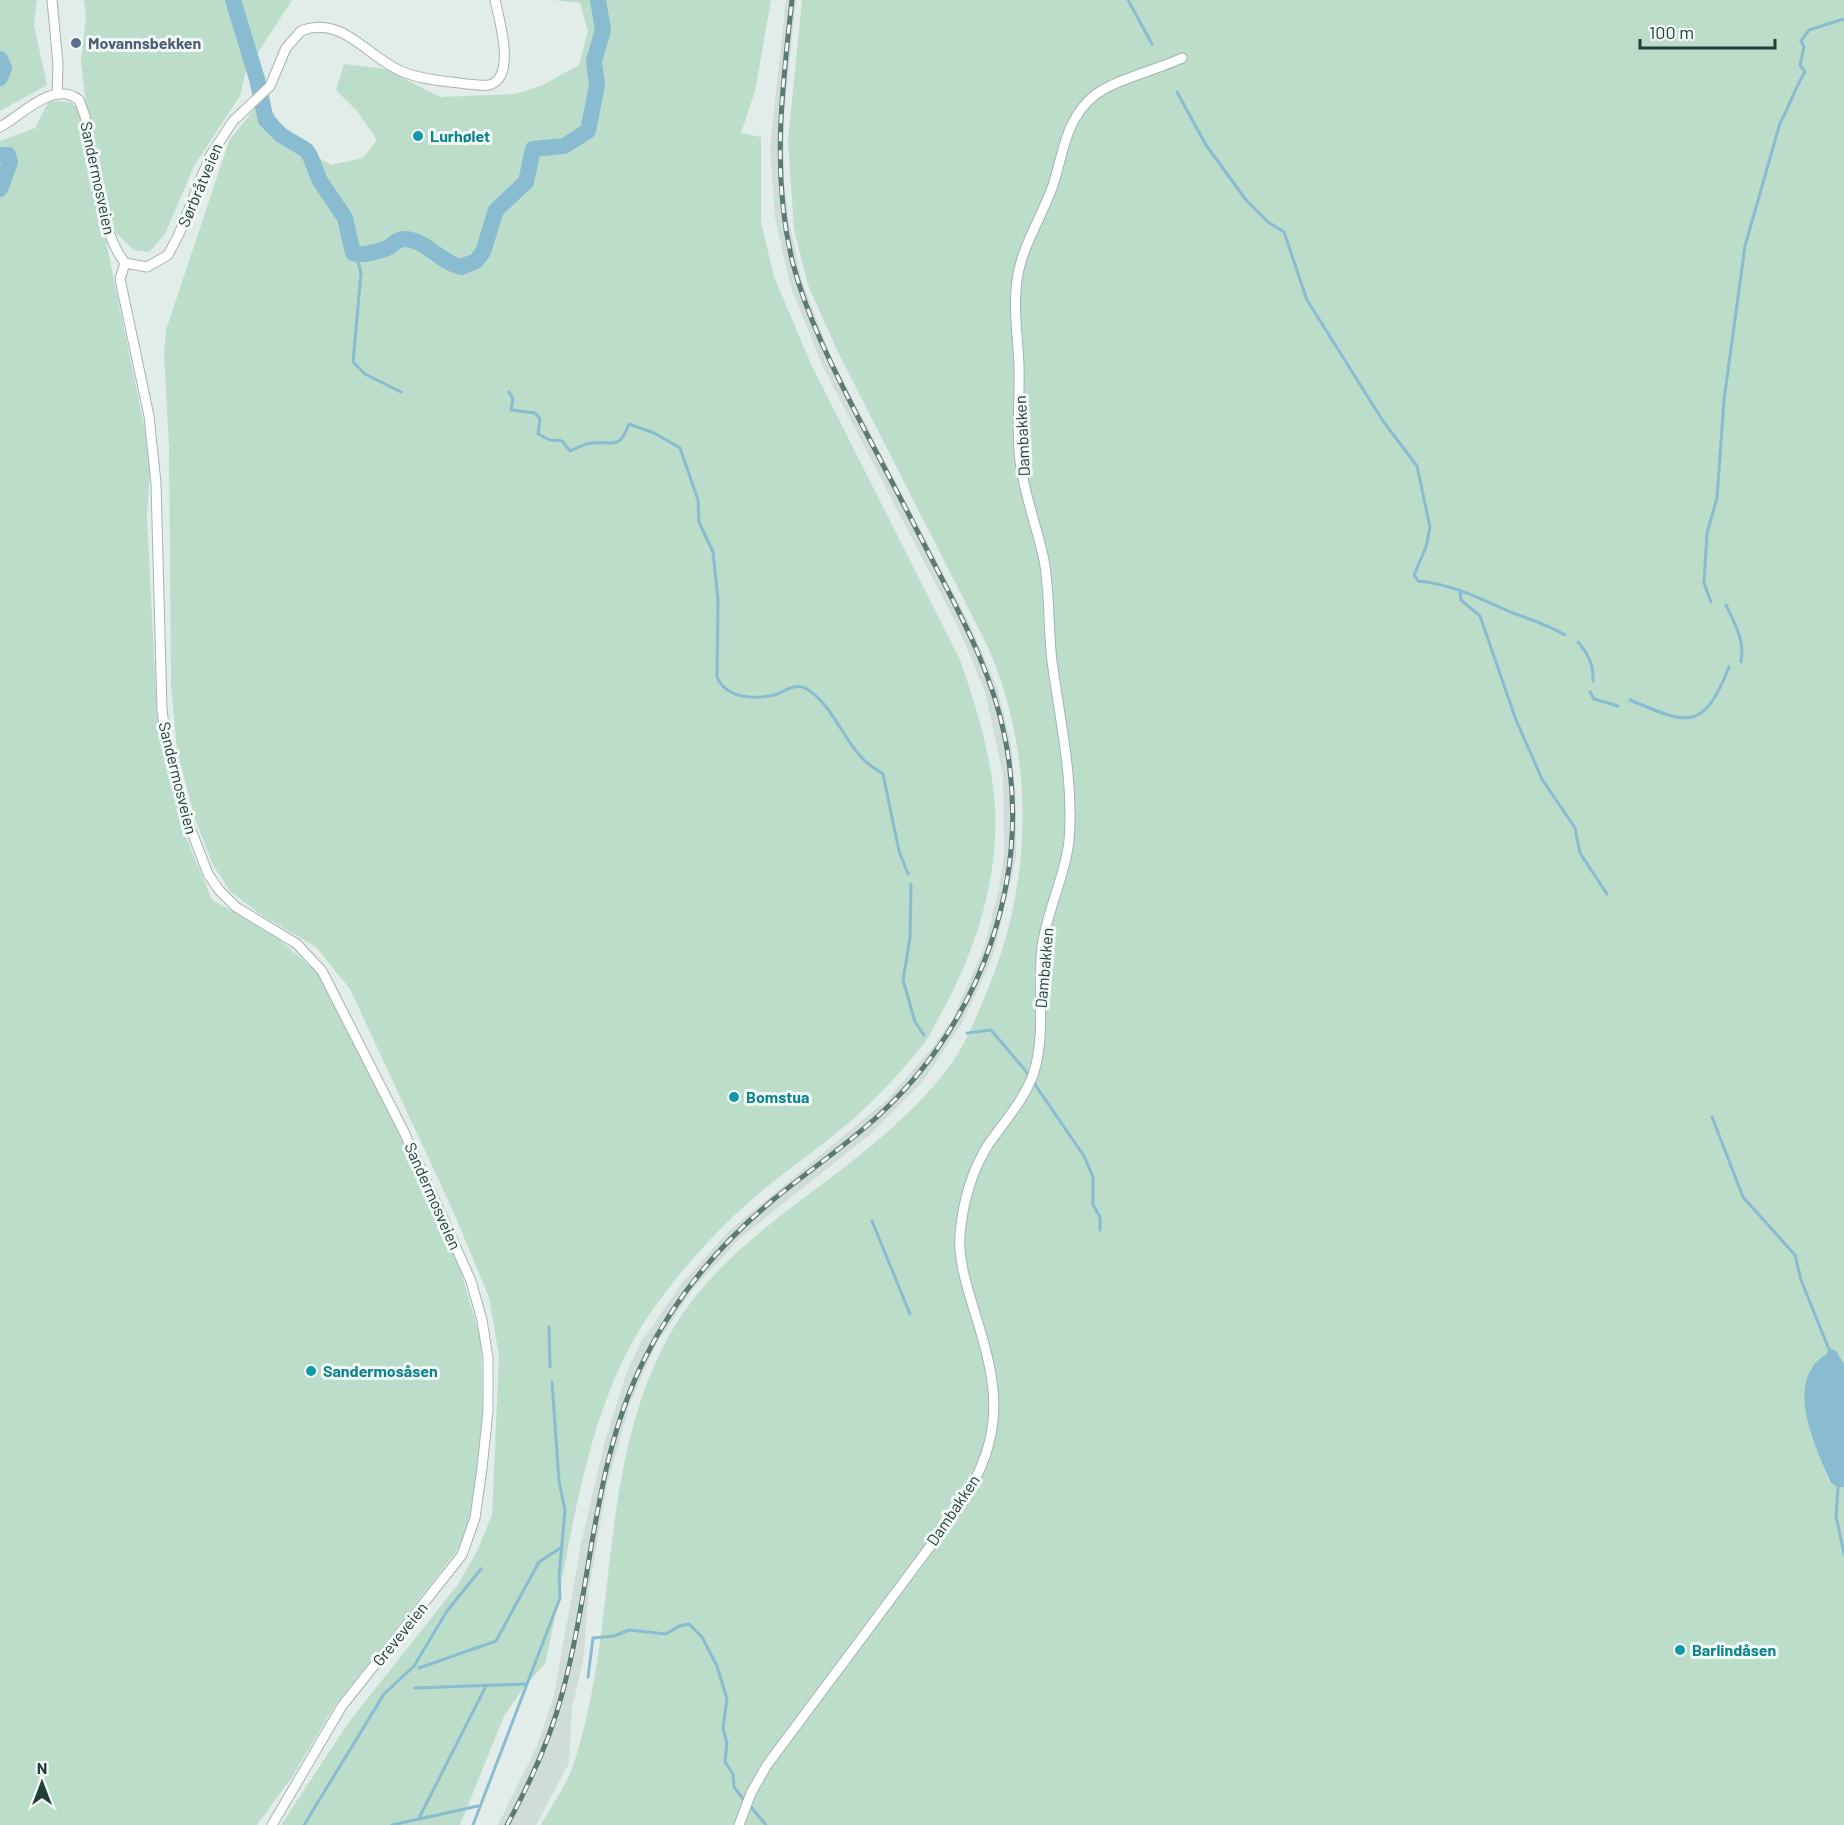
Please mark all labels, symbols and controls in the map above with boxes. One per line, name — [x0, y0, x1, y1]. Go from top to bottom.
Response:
scale bar — [1640, 12, 1775, 50]
text: 100 m — [1649, 21, 1694, 43]
place label: Movannsbekken — [88, 33, 201, 52]
marker: Movannsbekken — [69, 36, 83, 50]
street label: Sandermosveien — [77, 120, 120, 236]
place label: Lurhølet — [430, 126, 490, 145]
marker: Lurhølet — [411, 129, 425, 143]
street label: Sørbråtveien — [173, 140, 226, 230]
street label: Dambakken — [1010, 395, 1033, 477]
street label: Sandermosveien — [155, 720, 202, 836]
street label: Dambakken — [1031, 927, 1056, 1009]
place label: Bomstua — [746, 1087, 809, 1106]
marker: Bomstua — [727, 1090, 741, 1104]
street label: Sandermosveien — [401, 1139, 466, 1252]
place label: Sandermosåsen — [323, 1361, 438, 1380]
marker: Sandermosåsen — [304, 1364, 318, 1378]
street label: Dambakken — [922, 1471, 983, 1549]
street label: Greveveien — [368, 1598, 431, 1669]
place label: Barlindåsen — [1692, 1640, 1776, 1659]
marker: Barlindåsen — [1673, 1643, 1687, 1657]
north arrow — [12, 1753, 72, 1813]
text: N — [37, 1758, 47, 1777]

